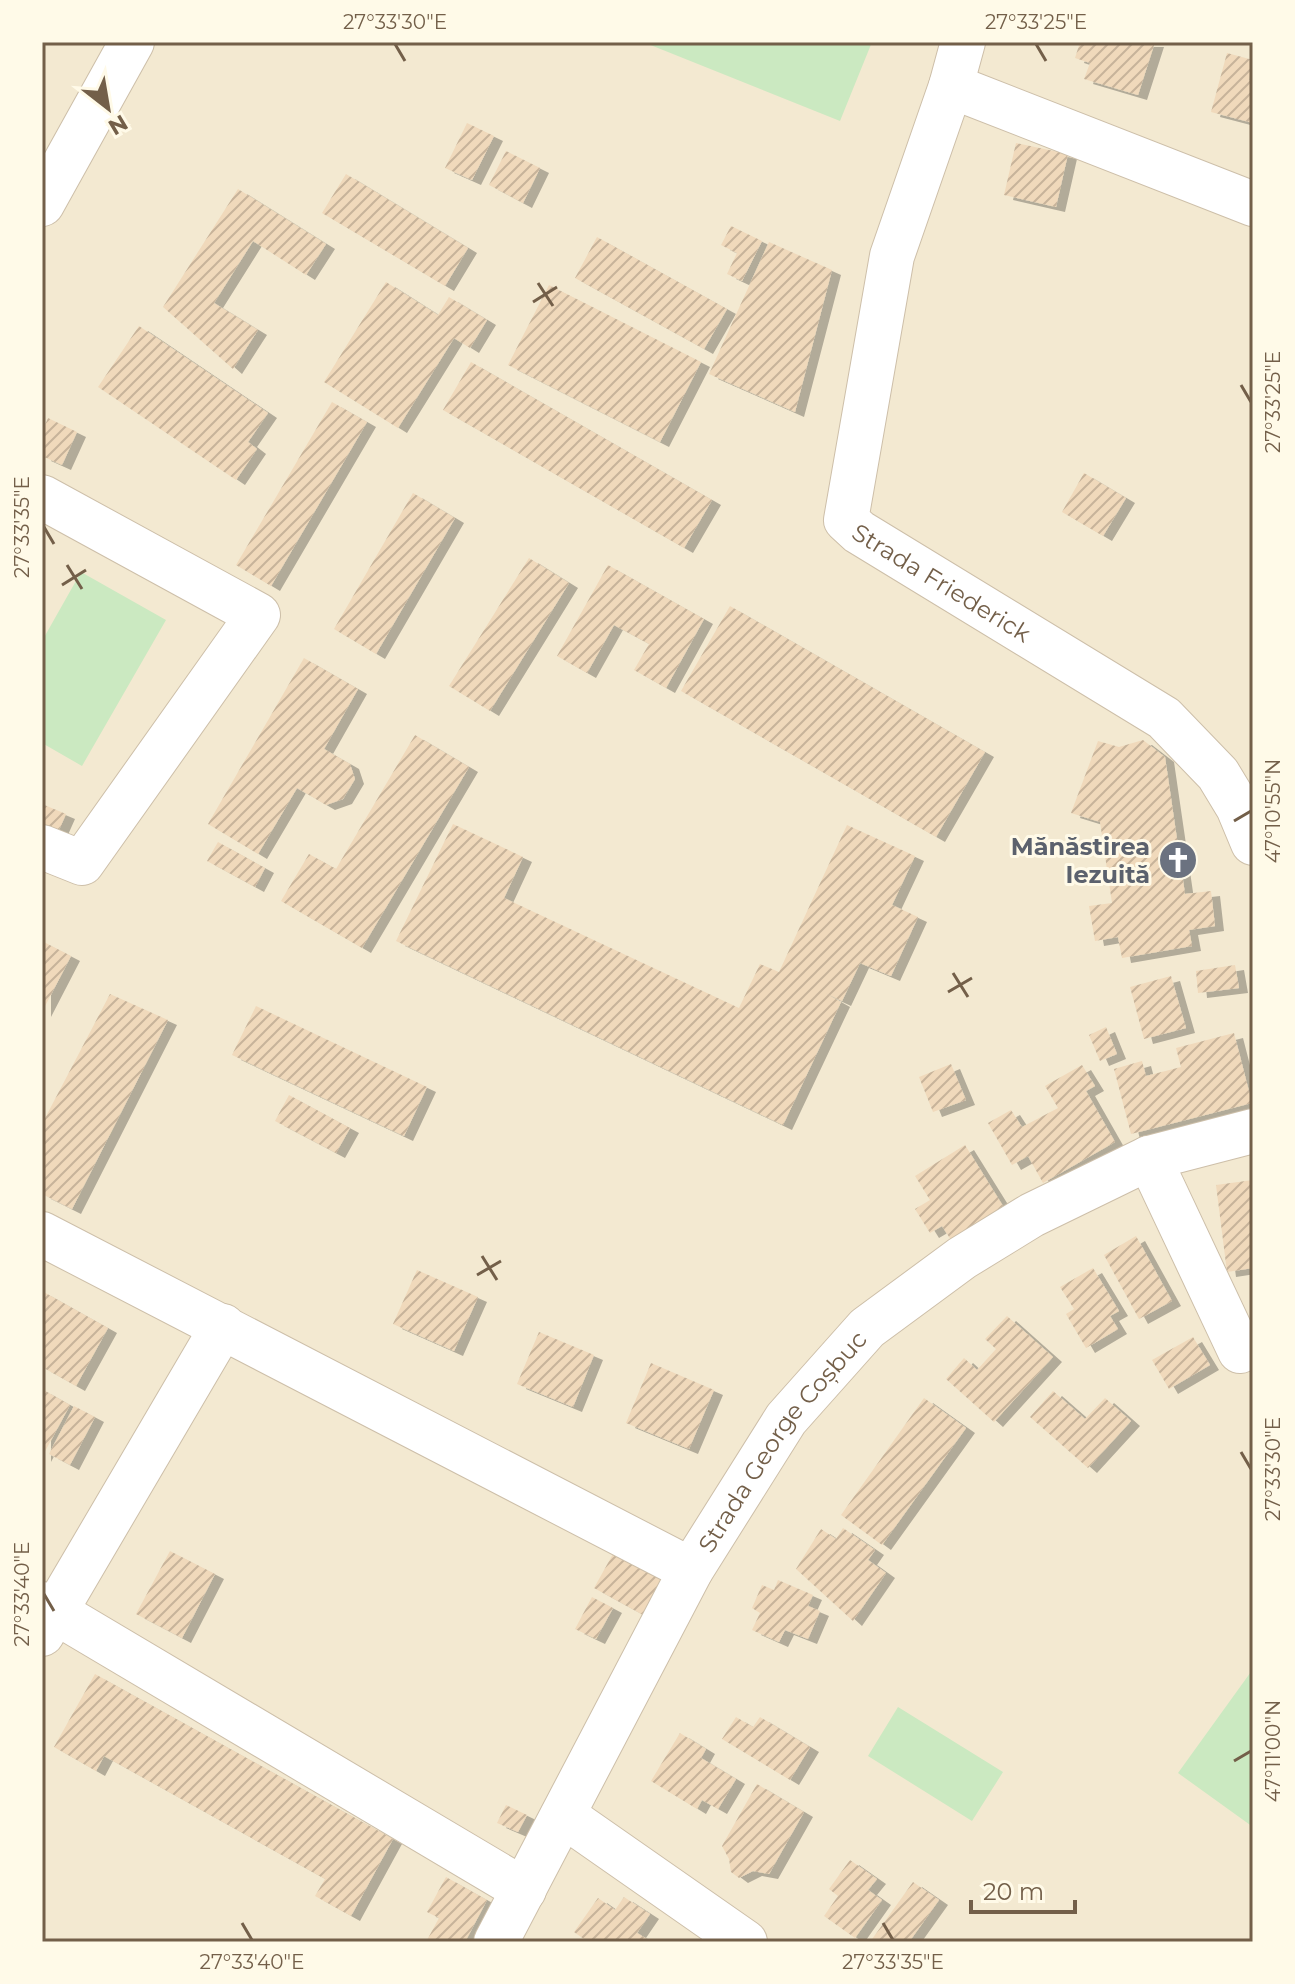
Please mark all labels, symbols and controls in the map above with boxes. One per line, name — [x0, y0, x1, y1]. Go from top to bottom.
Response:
text: 27°33'30"E — [343, 10, 447, 34]
text: 27°33'25"E — [985, 10, 1087, 34]
north arrow — [68, 68, 148, 148]
text: N — [103, 109, 133, 141]
text: 27°33'25"E — [1261, 351, 1285, 453]
text: 27°33'35"E — [10, 476, 34, 578]
street label: Strada Friederick — [847, 517, 1037, 648]
text: 47°10'55"N — [1261, 759, 1285, 863]
place label: Mănăstirea Iezuită — [1011, 832, 1150, 889]
church icon: Mănăstirea Iezuită — [1157, 839, 1199, 881]
street label: Strada George Coșbuc — [692, 1325, 872, 1557]
text: 27°33'30"E — [1261, 1417, 1285, 1521]
text: 27°33'40"E — [10, 1542, 34, 1646]
text: 47°11'00"N — [1261, 1700, 1285, 1802]
scale bar — [971, 1864, 1075, 1914]
text: 20 m — [983, 1877, 1044, 1906]
text: 27°33'40"E — [200, 1950, 304, 1974]
text: 27°33'35"E — [842, 1950, 944, 1974]

